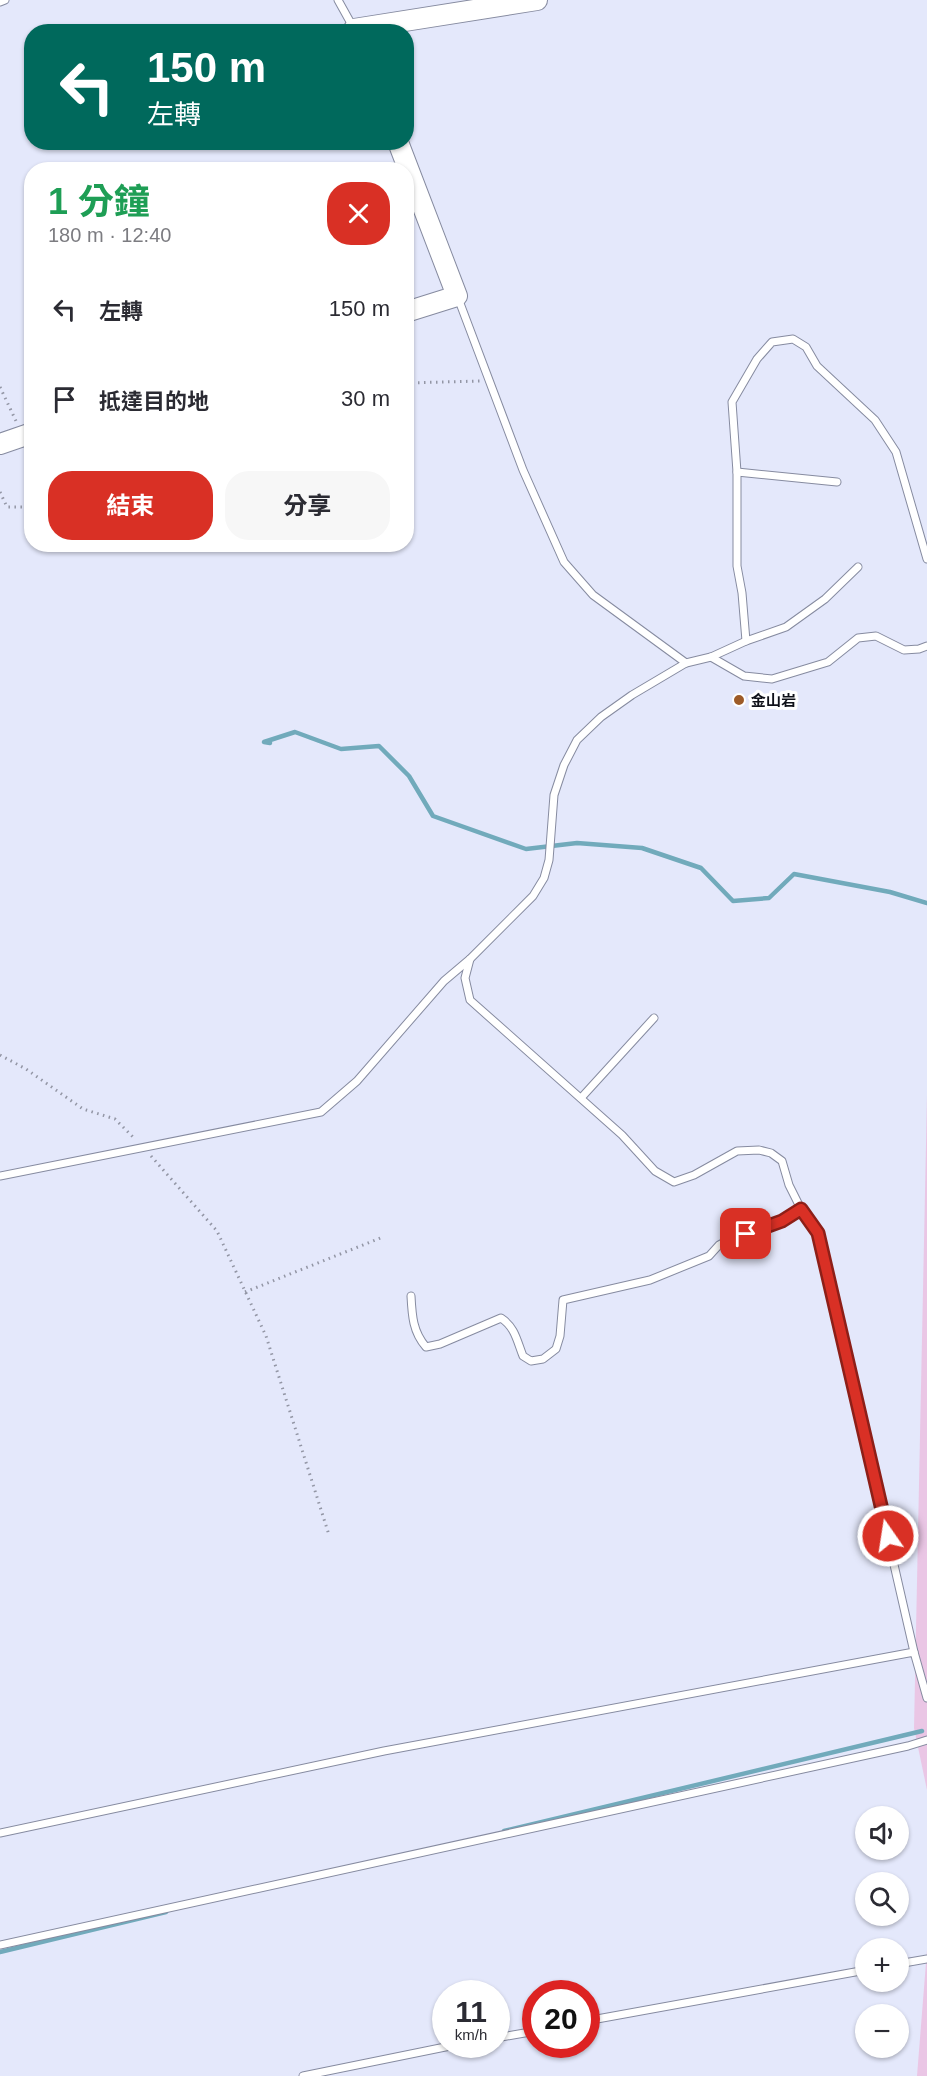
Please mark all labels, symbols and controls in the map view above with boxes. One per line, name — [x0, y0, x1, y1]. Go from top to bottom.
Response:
text: 150 m — [147, 44, 266, 91]
icon: left — [48, 48, 126, 126]
text: 左轉 — [147, 100, 201, 130]
text: 1 分鐘 — [48, 181, 150, 222]
button: close — [327, 182, 390, 245]
text: 180 m · 12:40 — [48, 224, 171, 246]
icon: left — [48, 293, 81, 326]
text: 150 m — [329, 296, 390, 321]
text: 左轉 — [99, 299, 143, 324]
icon: arrive — [48, 383, 81, 416]
text: 30 m — [341, 386, 390, 411]
text: 抵達目的地 — [99, 389, 209, 414]
button: 結束 — [48, 471, 213, 540]
button: 分享 — [225, 471, 390, 540]
place label: 金山岩 — [751, 692, 796, 709]
marker: 金山岩 — [732, 693, 746, 707]
pin — [720, 1208, 771, 1259]
icon: arrive — [729, 1217, 762, 1250]
position arrow — [856, 1504, 920, 1568]
map controls — [855, 1806, 909, 2058]
button: sound — [855, 1806, 909, 1860]
button: search — [855, 1872, 909, 1926]
button: + — [855, 1938, 909, 1992]
speed limit sign: 20 — [522, 1980, 600, 2058]
text: 11 — [455, 1995, 487, 2028]
button: − — [855, 2004, 909, 2058]
text: km/h — [455, 2026, 487, 2043]

